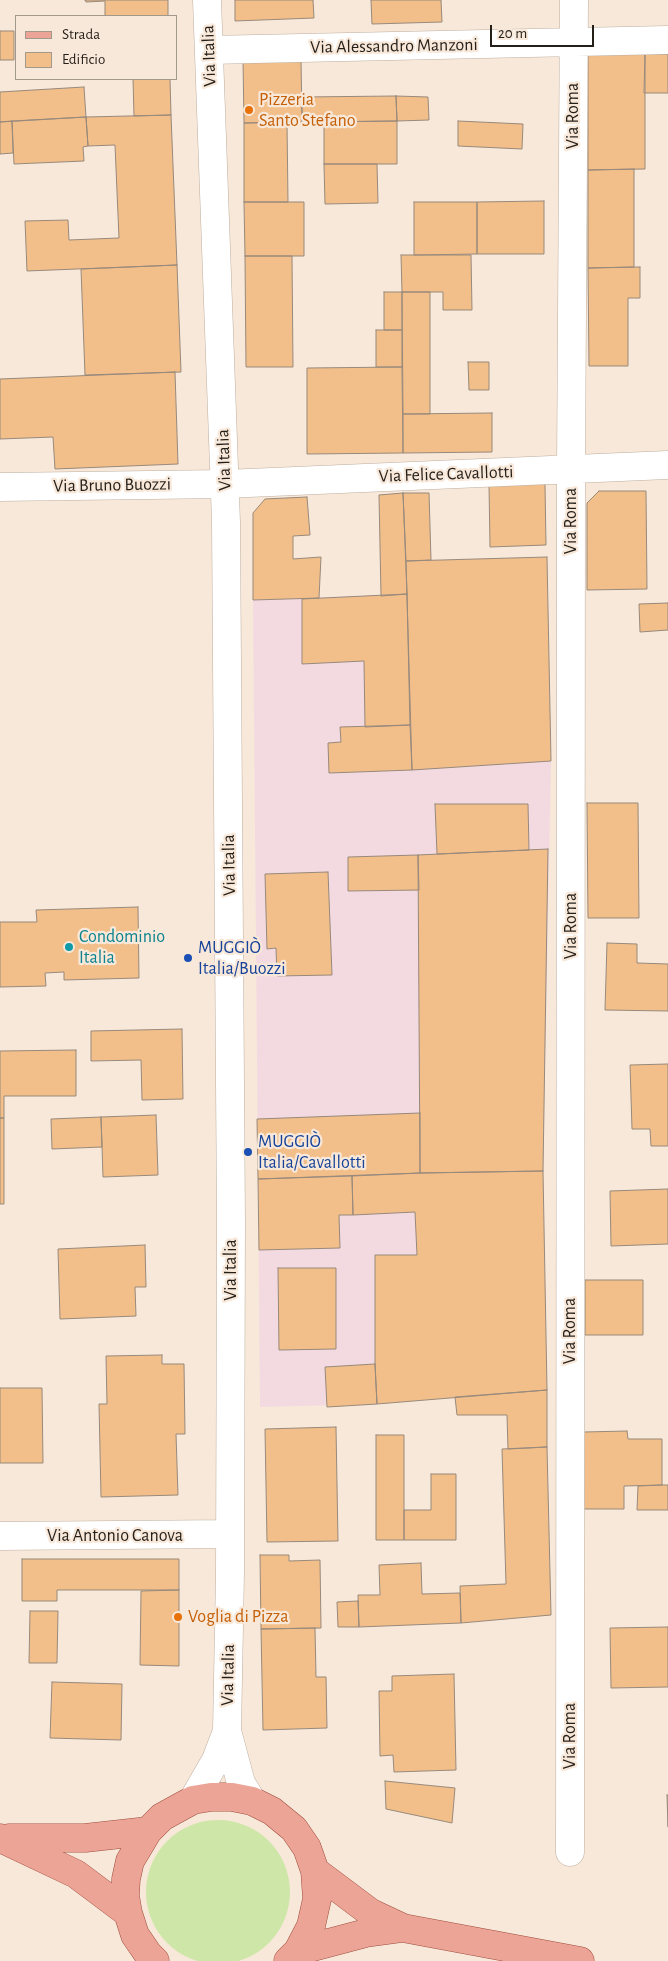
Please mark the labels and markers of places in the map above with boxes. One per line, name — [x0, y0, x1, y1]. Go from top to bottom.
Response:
place label: Pizzeria Santo Stefano — [259, 89, 356, 132]
marker: Pizzeria Santo Stefano — [243, 104, 255, 116]
place label: Condominio Italia — [79, 926, 165, 969]
place label: MUGGIÒ Italia/Buozzi — [198, 937, 286, 980]
marker: Condominio Italia — [63, 941, 75, 953]
marker: MUGGIÒ Italia/Buozzi — [182, 952, 194, 964]
place label: MUGGIÒ Italia/Cavallotti — [258, 1131, 366, 1174]
marker: MUGGIÒ Italia/Cavallotti — [242, 1146, 254, 1158]
place label: Voglia di Pizza — [188, 1606, 289, 1628]
marker: Voglia di Pizza — [172, 1611, 184, 1623]

